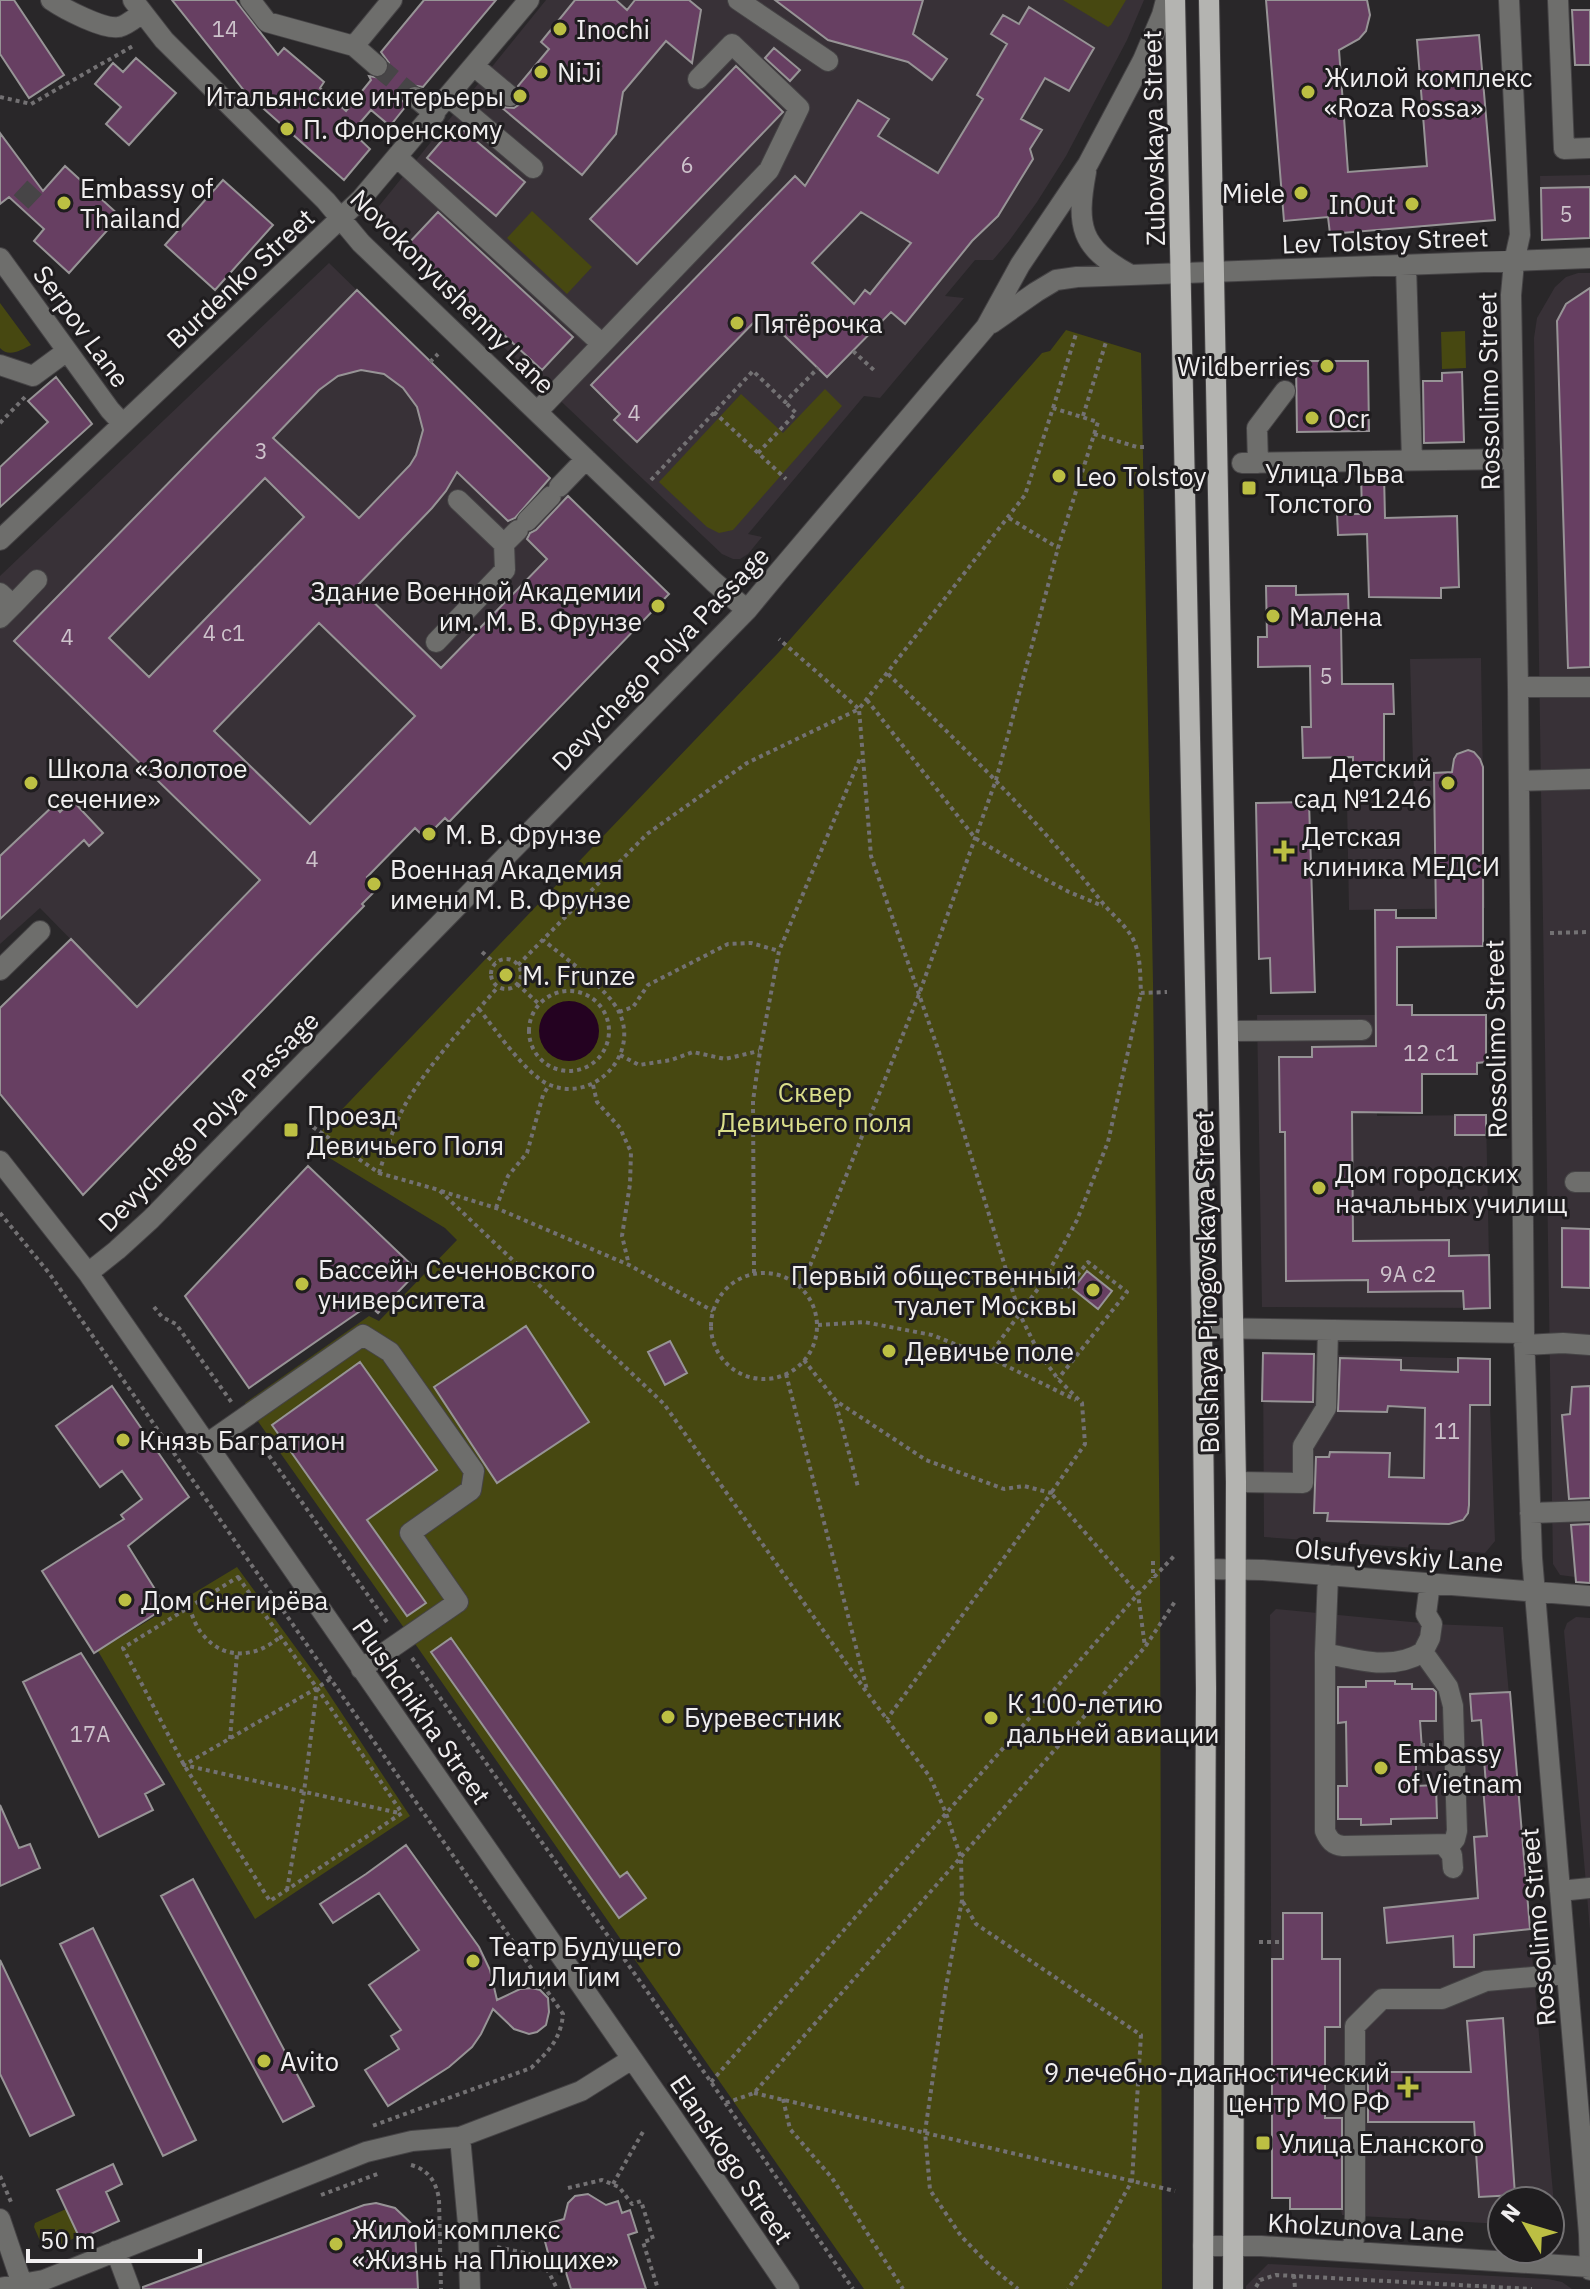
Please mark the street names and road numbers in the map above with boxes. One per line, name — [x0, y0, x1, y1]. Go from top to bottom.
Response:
street label: Zubovskaya Street — [1134, 30, 1172, 246]
street label: Novokonyushenny Lane — [343, 181, 563, 401]
street label: Burdenko Street — [159, 201, 321, 355]
street label: Lev Tolstoy Street — [1281, 219, 1489, 261]
street label: Serpov Lane — [26, 258, 138, 394]
street label: Rossolimo Street — [1469, 291, 1507, 491]
street label: Devychego Polya Passage — [544, 539, 776, 777]
street label: Rossolimo Street — [1476, 939, 1514, 1139]
street label: Devychego Polya Passage — [90, 1003, 326, 1239]
street label: Bolshaya Pirogovskaya Street — [1186, 1110, 1226, 1454]
street label: Olsufyevskiy Lane — [1293, 1531, 1505, 1579]
street label: Plushchikha Street — [345, 1611, 499, 1811]
street label: Rossolimo Street — [1511, 1826, 1563, 2028]
street label: Elanskogo Street — [663, 2068, 801, 2250]
street label: Kholzunova Lane — [1267, 2205, 1465, 2249]

